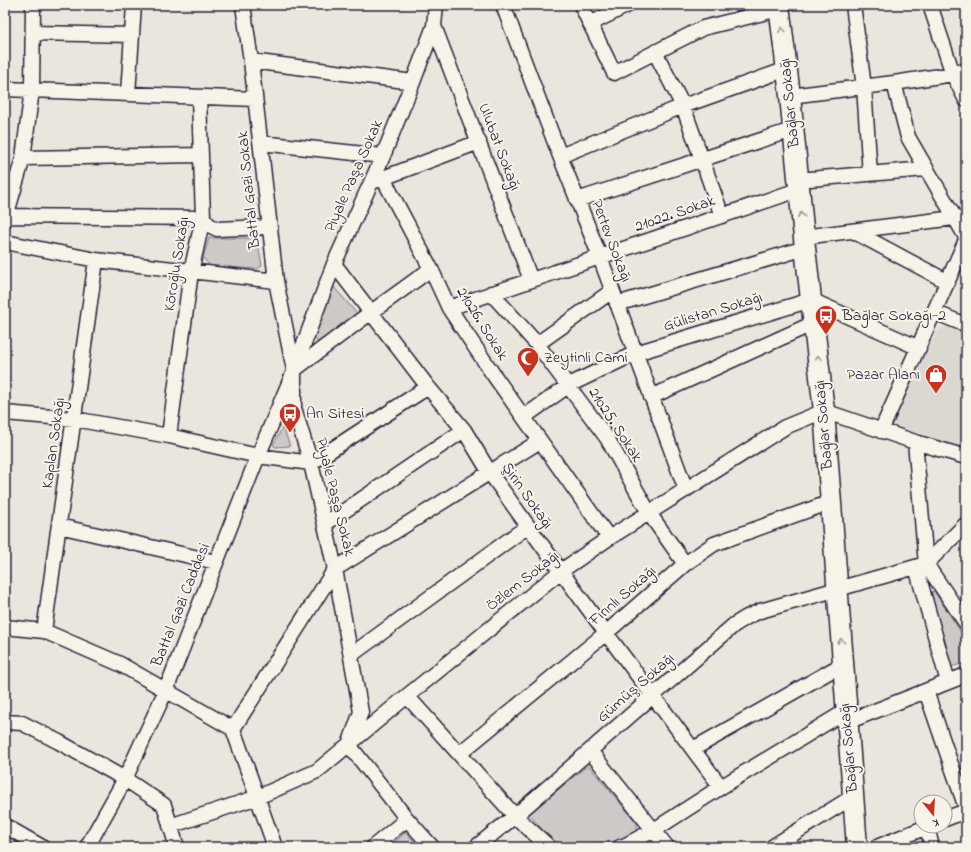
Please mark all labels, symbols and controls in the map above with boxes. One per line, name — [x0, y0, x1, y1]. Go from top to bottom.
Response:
one-way arrow — [778, 27, 787, 33]
street label: Bağlar Sokağı — [773, 57, 807, 150]
street label: Ulubat Sokağı — [471, 100, 527, 194]
street label: Piyale Paşa Sokak — [318, 115, 390, 236]
street label: Battal Gazi Sokak — [231, 129, 267, 251]
street label: 21022. Sokak — [631, 189, 720, 239]
street label: Pertev Sokağı — [584, 196, 638, 286]
one-way arrow — [797, 212, 806, 218]
street label: Köroğlu Sokağı — [158, 215, 196, 313]
street label: 21026. Sokak — [450, 282, 515, 366]
street label: Gülistan Sokağı — [660, 285, 766, 338]
bus stop icon: Bağlar Sokağı-2 — [813, 303, 839, 336]
place label: Bağlar Sokağı-2 — [841, 304, 946, 328]
mosque icon: Zeytinli Cami — [515, 345, 541, 378]
place label: Zeytinli Cami — [544, 346, 628, 370]
one-way arrow — [813, 355, 822, 361]
shop icon: Pazar Alanı — [923, 362, 949, 395]
place label: Pazar Alanı — [847, 363, 920, 387]
street label: Bağlar Sokağı — [808, 379, 840, 472]
street label: 21025. Sokak — [582, 383, 649, 468]
street label: Kaplan Sokağı — [36, 396, 72, 490]
bus stop icon: Arı Sitesi — [277, 401, 303, 434]
place label: Arı Sitesi — [306, 402, 365, 426]
street label: Piyale Paşa Sokak — [309, 435, 362, 560]
street label: Şirin Sokağı — [495, 458, 559, 534]
street label: Battal Gazi Caddesi — [145, 540, 217, 671]
street label: Özlem Sokağı — [481, 545, 565, 617]
street label: Fırınlı Sokağı — [583, 560, 662, 633]
one-way arrow — [837, 638, 846, 644]
street label: Gümüş Sokağı — [592, 647, 680, 729]
street label: Bağlar Sokağı — [833, 702, 865, 795]
north arrow — [913, 794, 953, 834]
text: K — [930, 814, 941, 831]

